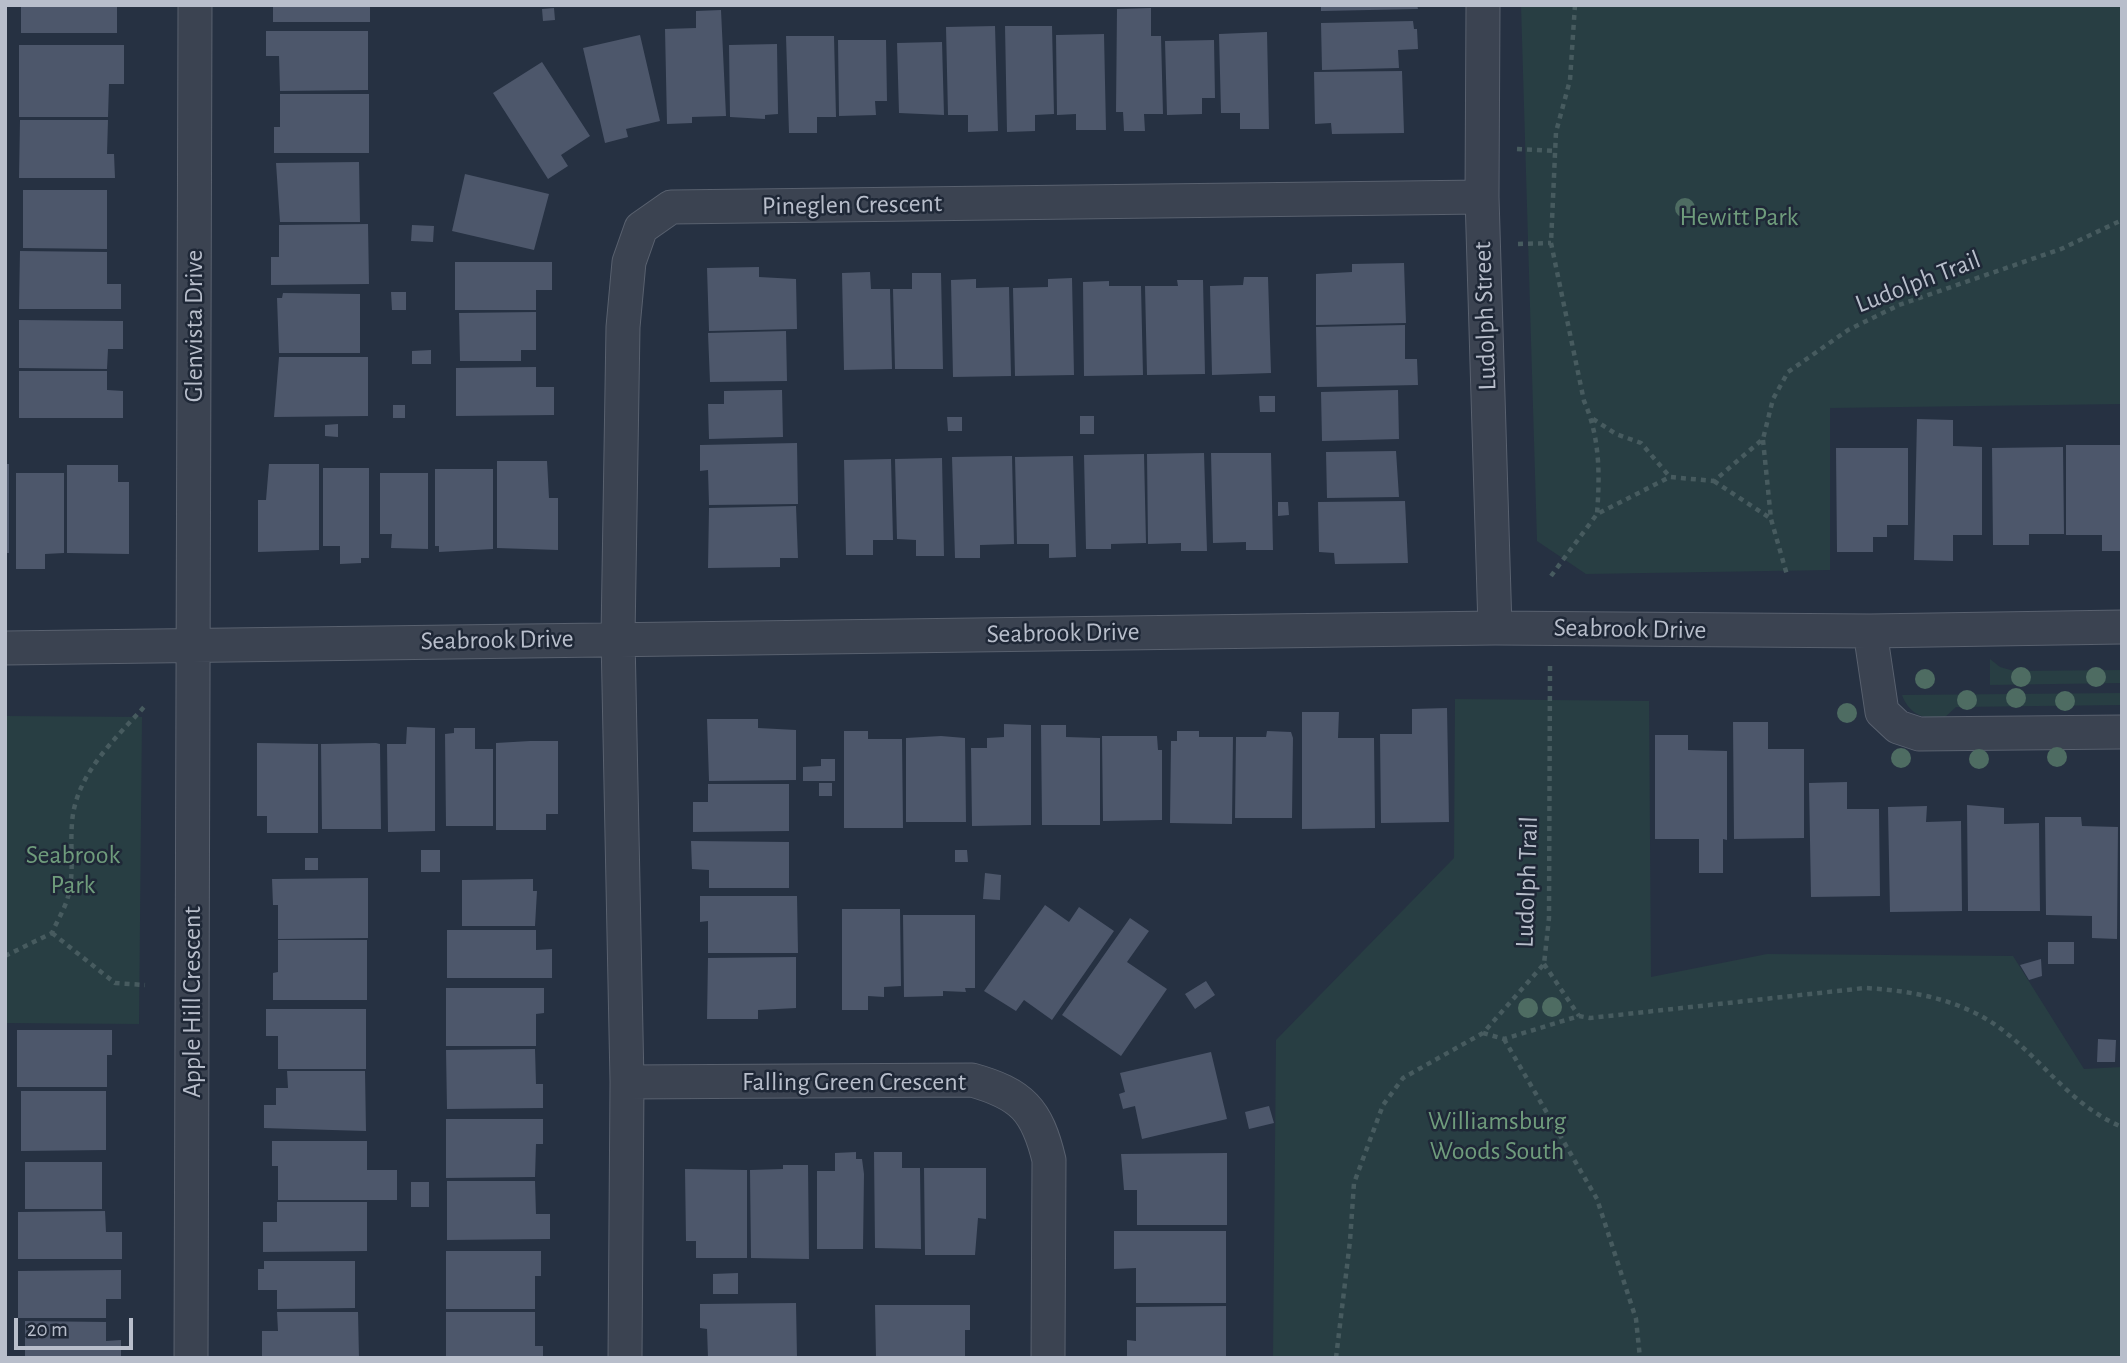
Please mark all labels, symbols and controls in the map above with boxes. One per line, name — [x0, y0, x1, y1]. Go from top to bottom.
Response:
street label: Pineglen Crescent — [762, 188, 942, 222]
park label: Hewitt Park — [1680, 201, 1798, 233]
street label: Ludolph Street — [1467, 241, 1503, 391]
street label: Ludolph Trail — [1851, 244, 1985, 320]
street label: Glenvista Drive — [178, 250, 210, 402]
street label: Seabrook Drive — [1553, 612, 1707, 646]
street label: Seabrook Drive — [986, 616, 1140, 650]
street label: Seabrook Drive — [420, 623, 574, 657]
street label: Ludolph Trail — [1509, 816, 1545, 948]
park label: Seabrook Park — [26, 839, 120, 900]
street label: Apple Hill Crescent — [176, 906, 208, 1098]
street label: Falling Green Crescent — [742, 1066, 966, 1098]
park label: Williamsburg Woods South — [1428, 1105, 1566, 1166]
scale bar — [18, 1304, 136, 1348]
text: 20 m — [27, 1319, 68, 1340]

